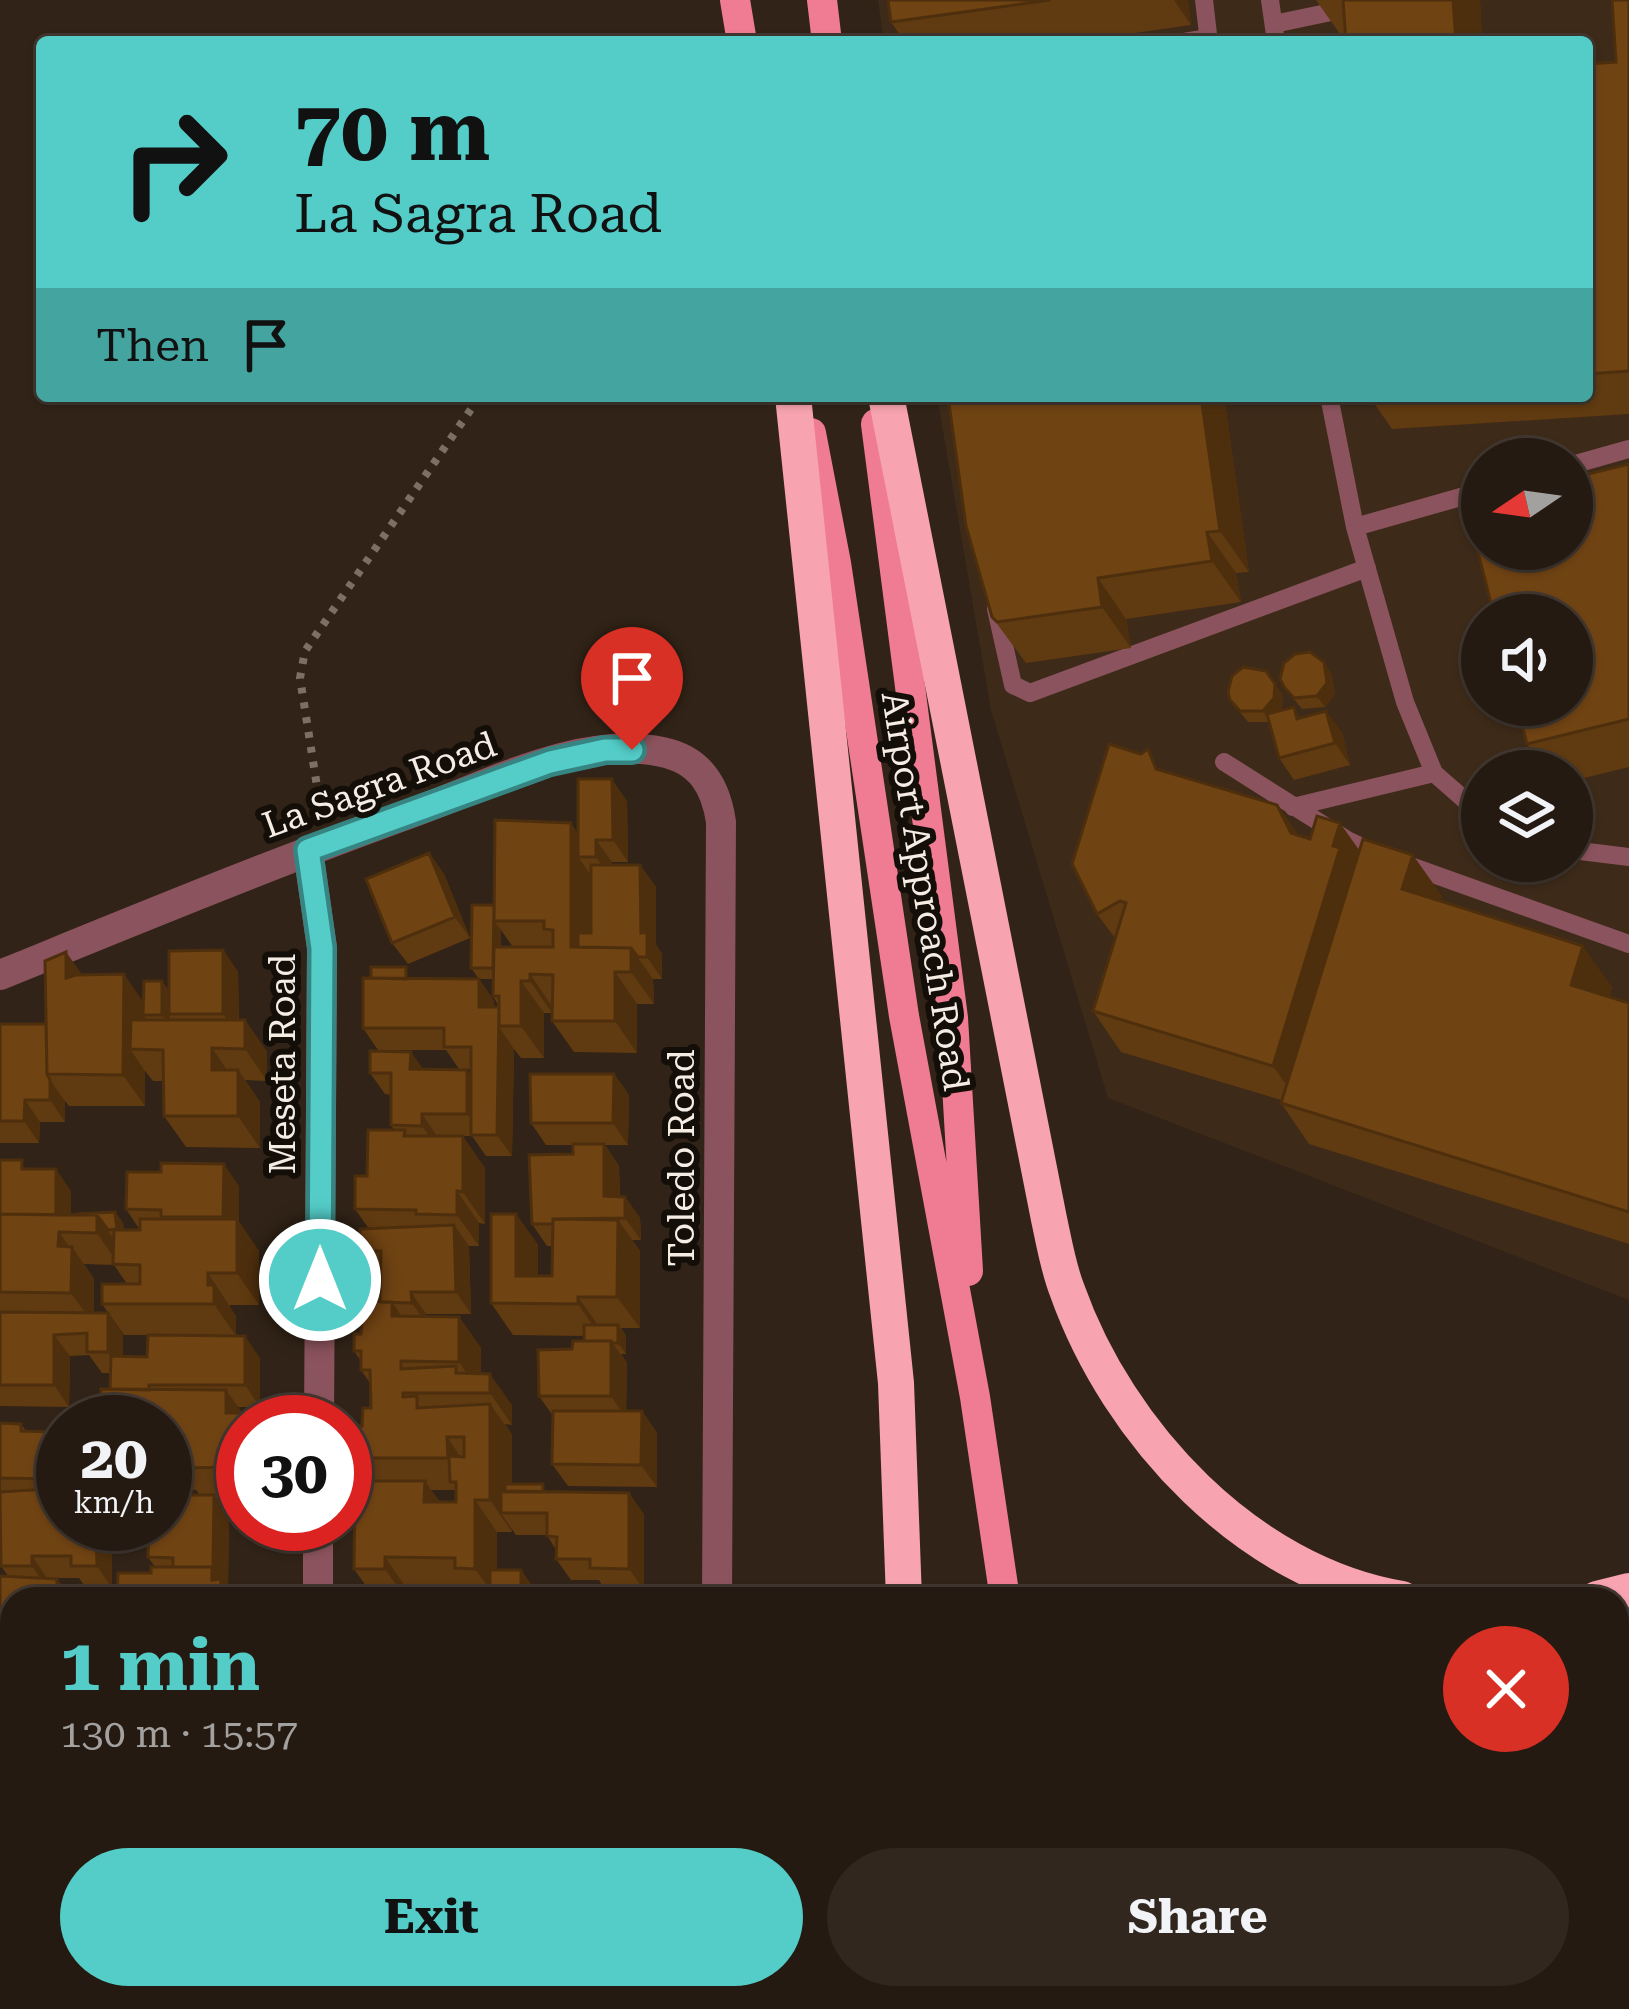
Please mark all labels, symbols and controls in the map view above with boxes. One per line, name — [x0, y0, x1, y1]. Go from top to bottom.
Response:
text: 70 m — [294, 82, 490, 180]
icon: right — [96, 84, 252, 240]
text: La Sagra Road — [294, 182, 662, 245]
icon: arrive — [233, 312, 299, 378]
text: Then — [96, 319, 209, 372]
north arrow — [1461, 438, 1593, 570]
map controls — [1461, 438, 1593, 882]
button: sound — [1461, 594, 1593, 726]
pin — [581, 627, 683, 750]
icon: arrive — [599, 645, 665, 711]
street label: Airport Approach Road — [873, 689, 977, 1094]
street label: La Sagra Road — [257, 723, 502, 847]
button: layers — [1461, 750, 1593, 882]
street label: Meseta Road — [262, 954, 304, 1174]
street label: Toledo Road — [661, 1049, 703, 1267]
position arrow — [257, 1217, 383, 1343]
speed limit sign: 30 — [216, 1395, 372, 1551]
text: 20 — [80, 1422, 148, 1493]
text: km/h — [74, 1485, 154, 1520]
text: 1 min — [60, 1623, 260, 1708]
button: close — [1443, 1626, 1569, 1752]
text: 130 m · 15:57 — [60, 1711, 298, 1757]
button: Exit — [60, 1848, 803, 1986]
button: Share — [827, 1848, 1569, 1986]

